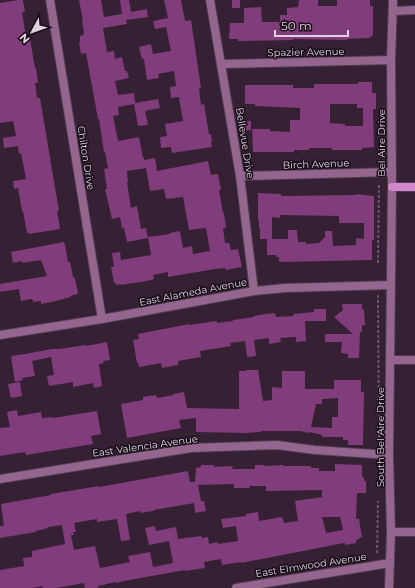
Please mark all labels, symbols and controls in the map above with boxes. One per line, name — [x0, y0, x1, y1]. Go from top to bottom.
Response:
north arrow — [12, 12, 52, 52]
scale bar — [275, 12, 348, 38]
text: 50 m — [281, 18, 312, 33]
text: N — [16, 31, 33, 47]
street label: Spazier Avenue — [267, 45, 345, 59]
street label: Bellevue Drive — [233, 106, 257, 180]
street label: Bel Aire Drive — [375, 109, 388, 177]
street label: Chilton Drive — [75, 125, 97, 191]
street label: Birch Avenue — [282, 156, 350, 172]
street label: East Alameda Avenue — [138, 275, 248, 309]
street label: South Bel Aire Drive — [374, 387, 387, 487]
street label: East Valencia Avenue — [91, 432, 199, 460]
street label: East Elmwood Avenue — [255, 550, 367, 580]

